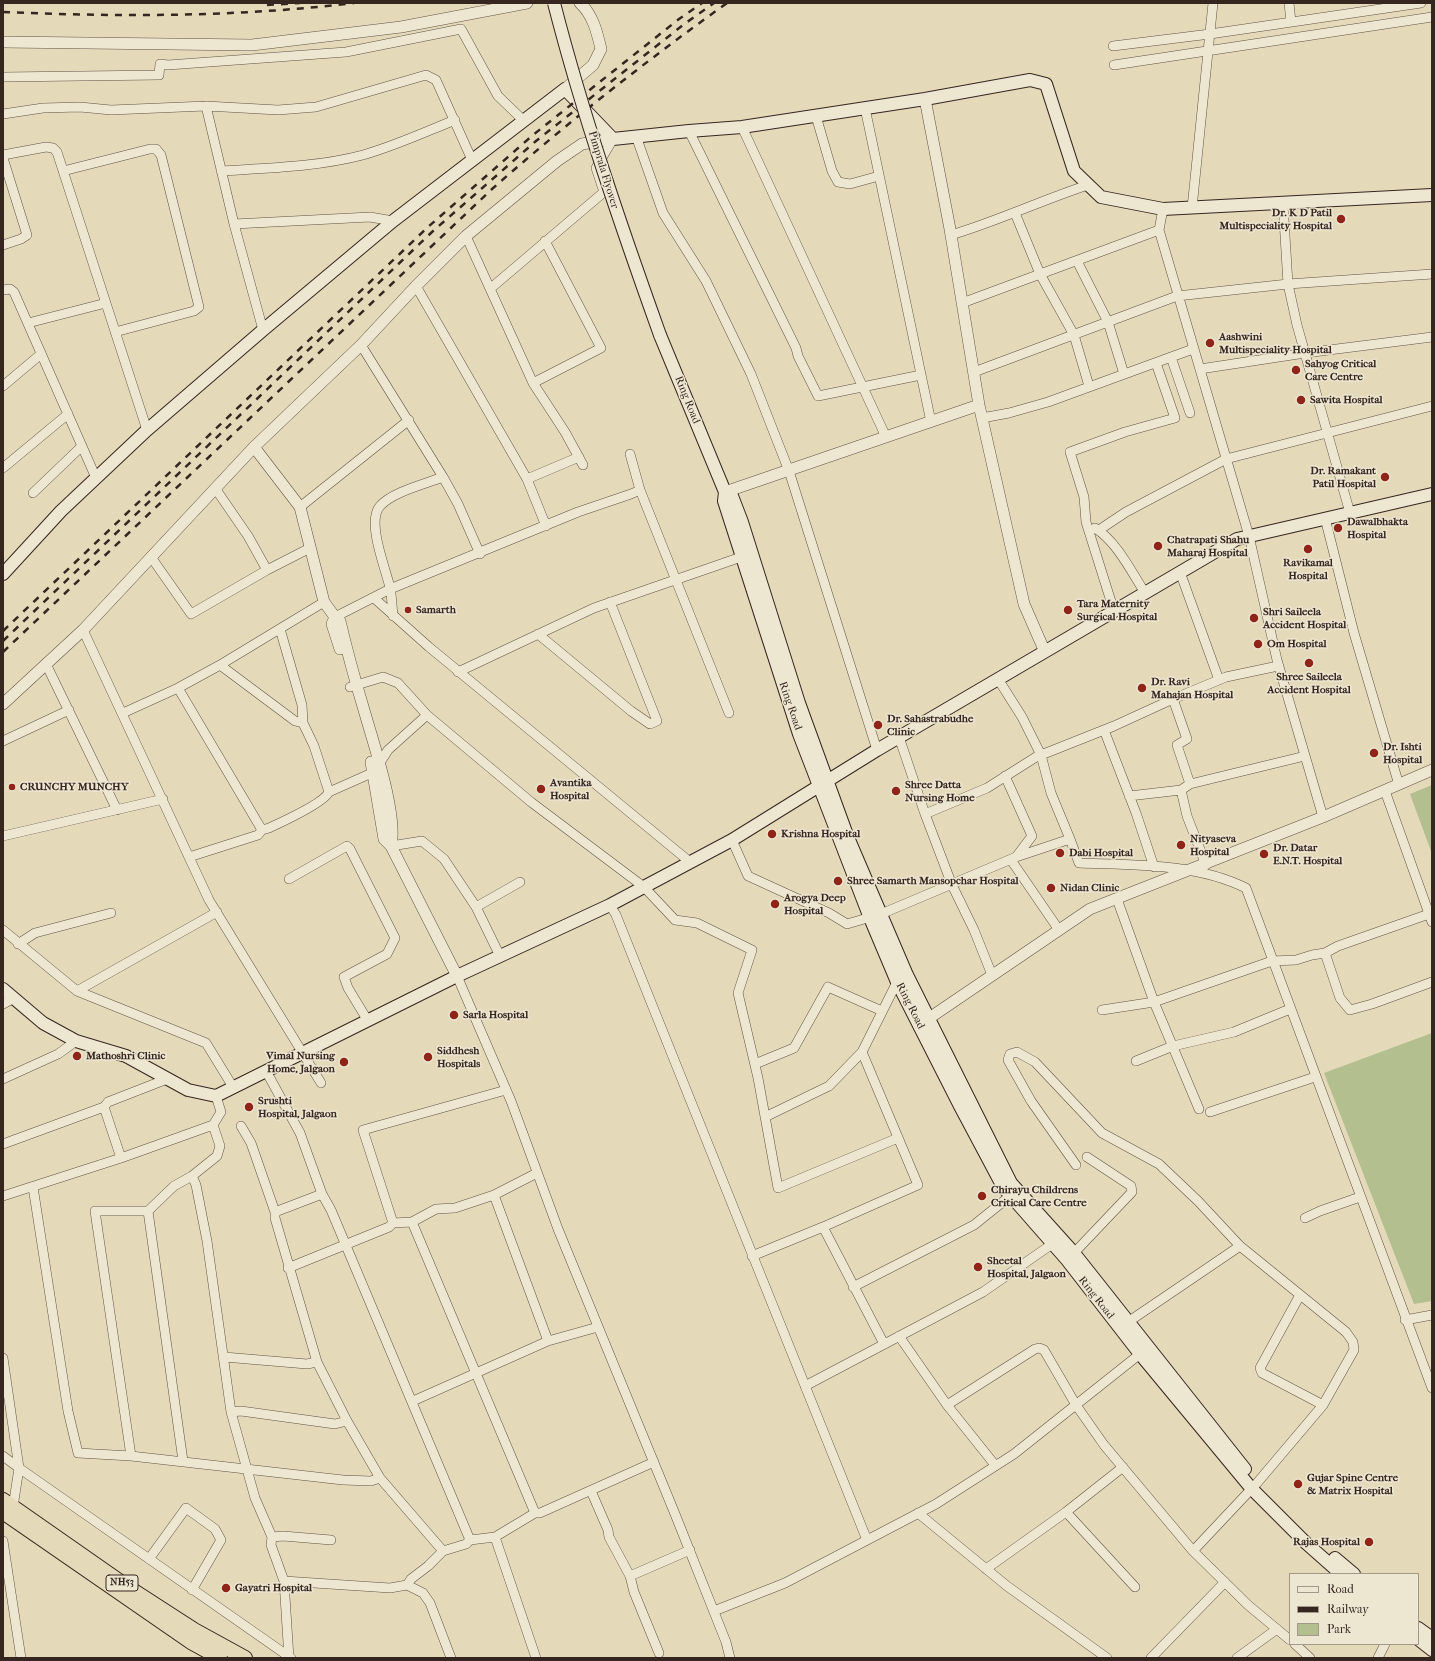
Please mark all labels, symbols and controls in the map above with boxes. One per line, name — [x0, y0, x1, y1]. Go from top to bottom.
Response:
street label: Pimprala Flyover — [585, 130, 621, 210]
place label: Dr. K D Patil Multispeciality Hospital — [1219, 206, 1332, 232]
marker: Dr. K D Patil Multispeciality Hospital — [1335, 213, 1347, 225]
place label: Aashwini Multispeciality Hospital — [1219, 330, 1332, 356]
marker: Aashwini Multispeciality Hospital — [1204, 337, 1216, 349]
place label: Sahyog Critical Care Centre — [1305, 357, 1376, 383]
marker: Sahyog Critical Care Centre — [1290, 364, 1302, 376]
street label: Ring Road — [671, 374, 703, 426]
place label: Sawita Hospital — [1310, 393, 1383, 407]
marker: Sawita Hospital — [1295, 394, 1307, 406]
place label: Dr. Ramakant Patil Hospital — [1310, 464, 1376, 490]
marker: Dr. Ramakant Patil Hospital — [1379, 471, 1391, 483]
place label: Dawalbhakta Hospital — [1347, 515, 1408, 541]
marker: Dawalbhakta Hospital — [1332, 522, 1344, 534]
place label: Chatrapati Shahu Maharaj Hospital — [1167, 533, 1249, 559]
marker: Chatrapati Shahu Maharaj Hospital — [1152, 540, 1164, 552]
marker: Ravikamal Hospital — [1302, 543, 1314, 555]
place label: Ravikamal Hospital — [1283, 556, 1333, 582]
place label: Tara Maternity Surgical Hospital — [1077, 597, 1157, 623]
place label: Samarth — [416, 603, 456, 617]
marker: Tara Maternity Surgical Hospital — [1062, 604, 1074, 616]
marker: Samarth — [403, 605, 413, 615]
place label: Shri Saileela Accident Hospital — [1263, 605, 1346, 631]
marker: Shri Saileela Accident Hospital — [1248, 612, 1260, 624]
place label: Om Hospital — [1267, 637, 1327, 651]
marker: Om Hospital — [1252, 638, 1264, 650]
marker: Shree Saileela Accident Hospital — [1303, 657, 1315, 669]
place label: Shree Saileela Accident Hospital — [1267, 670, 1351, 696]
place label: Dr. Ravi Mahajan Hospital — [1151, 675, 1233, 701]
street label: Ring Road — [776, 680, 804, 732]
marker: Dr. Ravi Mahajan Hospital — [1136, 682, 1148, 694]
place label: Dr. Sahastrabudhe Clinic — [887, 712, 973, 738]
marker: Dr. Sahastrabudhe Clinic — [872, 719, 884, 731]
place label: Dr. Ishti Hospital — [1383, 740, 1422, 766]
marker: Dr. Ishti Hospital — [1368, 747, 1380, 759]
place label: Avantika Hospital — [550, 776, 592, 802]
place label: Shree Datta Nursing Home — [905, 778, 975, 804]
place label: CRUNCHY MUNCHY — [20, 780, 128, 794]
marker: CRUNCHY MUNCHY — [7, 782, 17, 792]
marker: Avantika Hospital — [535, 783, 547, 795]
marker: Shree Datta Nursing Home — [890, 785, 902, 797]
place label: Krishna Hospital — [781, 827, 860, 841]
marker: Krishna Hospital — [766, 828, 778, 840]
place label: Nityaseva Hospital — [1190, 832, 1236, 858]
marker: Nityaseva Hospital — [1175, 839, 1187, 851]
place label: Dr. Datar E.N.T. Hospital — [1273, 841, 1342, 867]
place label: Dabi Hospital — [1069, 846, 1133, 860]
marker: Dabi Hospital — [1054, 847, 1066, 859]
marker: Dr. Datar E.N.T. Hospital — [1258, 848, 1270, 860]
place label: Shree Samarth Mansopchar Hospital — [847, 874, 1019, 888]
marker: Shree Samarth Mansopchar Hospital — [832, 875, 844, 887]
place label: Nidan Clinic — [1060, 881, 1119, 895]
marker: Nidan Clinic — [1045, 882, 1057, 894]
place label: Arogya Deep Hospital — [784, 891, 846, 917]
marker: Arogya Deep Hospital — [769, 898, 781, 910]
street label: Ring Road — [893, 981, 927, 1031]
place label: Sarla Hospital — [463, 1008, 528, 1022]
marker: Sarla Hospital — [448, 1009, 460, 1021]
place label: Siddhesh Hospitals — [437, 1044, 480, 1070]
place label: Mathoshri Clinic — [86, 1049, 165, 1063]
place label: Vimal Nursing Home, Jalgaon — [266, 1049, 335, 1075]
marker: Mathoshri Clinic — [71, 1050, 83, 1062]
marker: Siddhesh Hospitals — [422, 1051, 434, 1063]
marker: Vimal Nursing Home, Jalgaon — [338, 1056, 350, 1068]
place label: Srushti Hospital, Jalgaon — [258, 1094, 337, 1120]
marker: Srushti Hospital, Jalgaon — [243, 1101, 255, 1113]
place label: Chirayu Childrens Critical Care Centre — [991, 1183, 1087, 1209]
marker: Chirayu Childrens Critical Care Centre — [976, 1190, 988, 1202]
place label: Sheetal Hospital, Jalgaon — [987, 1254, 1066, 1280]
marker: Sheetal Hospital, Jalgaon — [972, 1261, 984, 1273]
street label: Ring Road — [1075, 1274, 1117, 1322]
place label: Gujar Spine Centre & Matrix Hospital — [1307, 1471, 1398, 1497]
marker: Gujar Spine Centre & Matrix Hospital — [1292, 1478, 1304, 1490]
place label: Rajas Hospital — [1293, 1535, 1360, 1549]
marker: Rajas Hospital — [1363, 1536, 1375, 1548]
legend — [1289, 1573, 1419, 1645]
road number: NH53 — [106, 1575, 138, 1591]
place label: Gayatri Hospital — [235, 1581, 312, 1595]
marker: Gayatri Hospital — [220, 1582, 232, 1594]
text: Road — [1327, 1582, 1354, 1596]
text: Railway — [1327, 1602, 1369, 1616]
text: Park — [1327, 1622, 1351, 1636]

